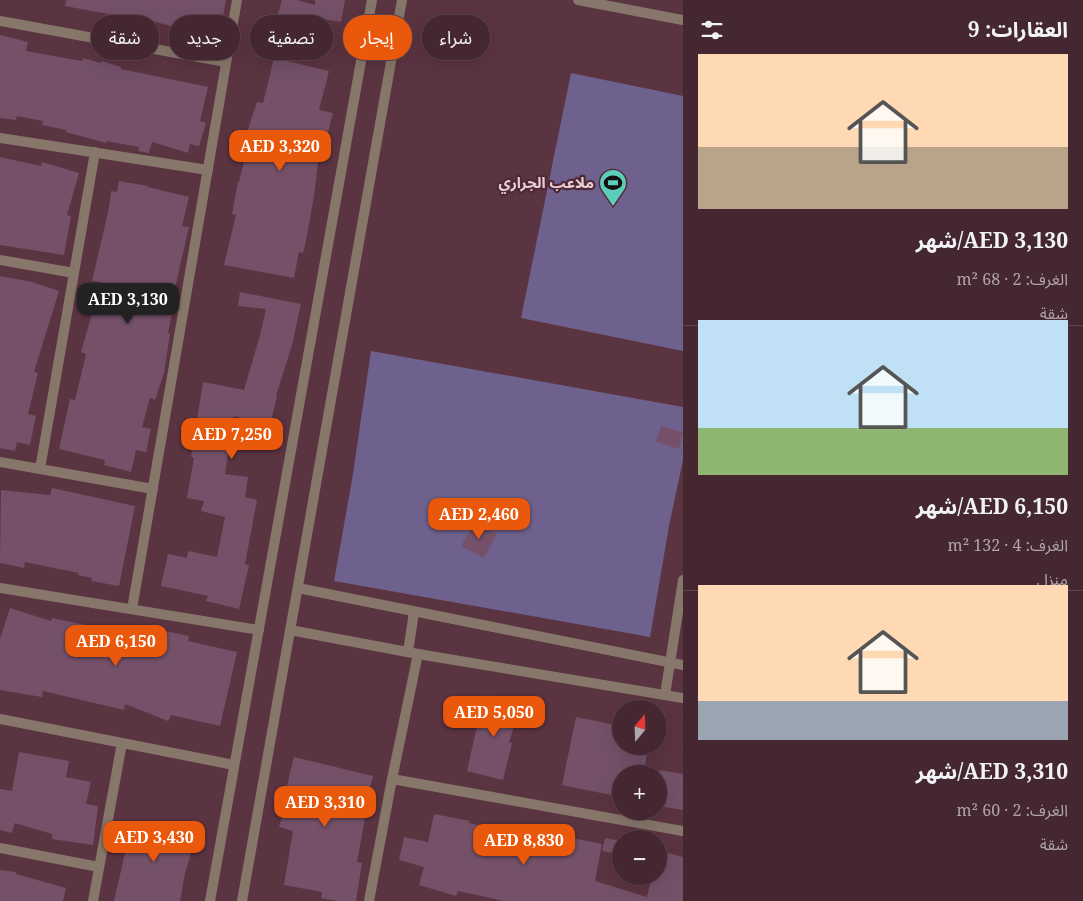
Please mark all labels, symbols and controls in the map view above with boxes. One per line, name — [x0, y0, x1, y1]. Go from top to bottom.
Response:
chip: شقة — [91, 15, 159, 60]
chip: جديد — [169, 15, 240, 60]
chip: تصفية — [250, 15, 333, 60]
chip: إيجار — [343, 15, 412, 60]
chip: شراء — [422, 15, 490, 60]
text: العقارات: 9 — [968, 15, 1068, 43]
icon: filters — [698, 16, 726, 44]
icon: home — [838, 87, 928, 177]
pin: AED 3,320 — [223, 130, 337, 172]
text: AED 3,320 — [240, 135, 320, 157]
sports icon: ملاعب الجراري — [598, 168, 628, 207]
place label: ملاعب الجراري — [498, 172, 594, 194]
text: AED 3,130/شهر — [916, 226, 1068, 254]
text: الغرف: 2 · 68 m² — [957, 268, 1068, 290]
pin: AED 3,130 — [71, 282, 185, 325]
text: AED 3,130 — [88, 288, 168, 310]
text: شقة — [1040, 302, 1068, 324]
icon: home — [838, 352, 928, 442]
pin: AED 7,250 — [175, 418, 289, 460]
text: AED 7,250 — [192, 423, 272, 445]
text: AED 6,150/شهر — [916, 492, 1068, 520]
pin: AED 2,460 — [422, 498, 536, 540]
text: AED 2,460 — [439, 503, 519, 525]
text: الغرف: 4 · 132 m² — [948, 534, 1068, 556]
text: منزل — [1037, 568, 1068, 590]
icon: home — [838, 617, 928, 707]
pin: AED 6,150 — [59, 624, 173, 667]
text: AED 6,150 — [76, 630, 156, 652]
pin: AED 5,050 — [437, 696, 551, 738]
north arrow — [612, 700, 668, 755]
map controls — [612, 700, 667, 885]
text: AED 5,050 — [454, 701, 534, 723]
text: AED 3,310/شهر — [916, 757, 1068, 785]
button: + — [612, 765, 667, 820]
pin: AED 3,310 — [268, 786, 382, 828]
text: AED 3,310 — [285, 791, 365, 813]
text: الغرف: 2 · 60 m² — [957, 799, 1068, 821]
pin: AED 3,430 — [97, 820, 211, 863]
pin: AED 8,830 — [467, 824, 581, 866]
text: AED 3,430 — [114, 826, 194, 848]
text: AED 8,830 — [484, 829, 564, 851]
button: − — [612, 830, 667, 885]
text: شقة — [1040, 833, 1068, 855]

